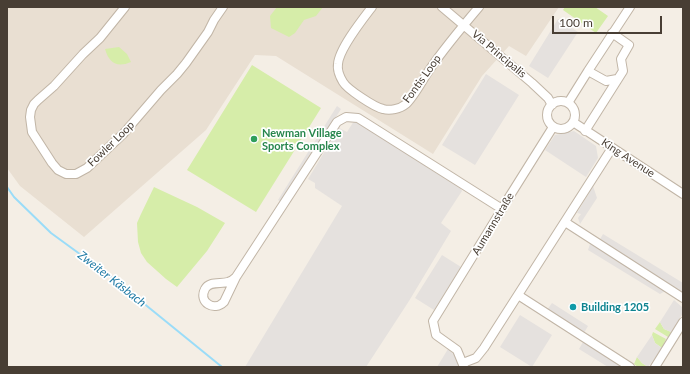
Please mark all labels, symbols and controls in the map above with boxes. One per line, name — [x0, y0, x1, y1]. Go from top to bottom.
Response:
scale bar — [554, 8, 664, 34]
text: 100 m — [559, 15, 593, 30]
street label: Via Principalis — [469, 27, 529, 81]
street label: Fontis Loop — [400, 52, 444, 106]
street label: Fowler Loop — [85, 119, 137, 169]
place label: Newman Village Sports Complex — [262, 126, 342, 152]
marker: Newman Village Sports Complex — [249, 134, 259, 144]
street label: King Avenue — [599, 136, 657, 180]
street label: Aumannstraße — [469, 190, 517, 258]
water label: Zweiter Käsbach — [75, 248, 149, 310]
place label: Building 1205 — [581, 300, 649, 314]
marker: Building 1205 — [568, 302, 578, 312]

